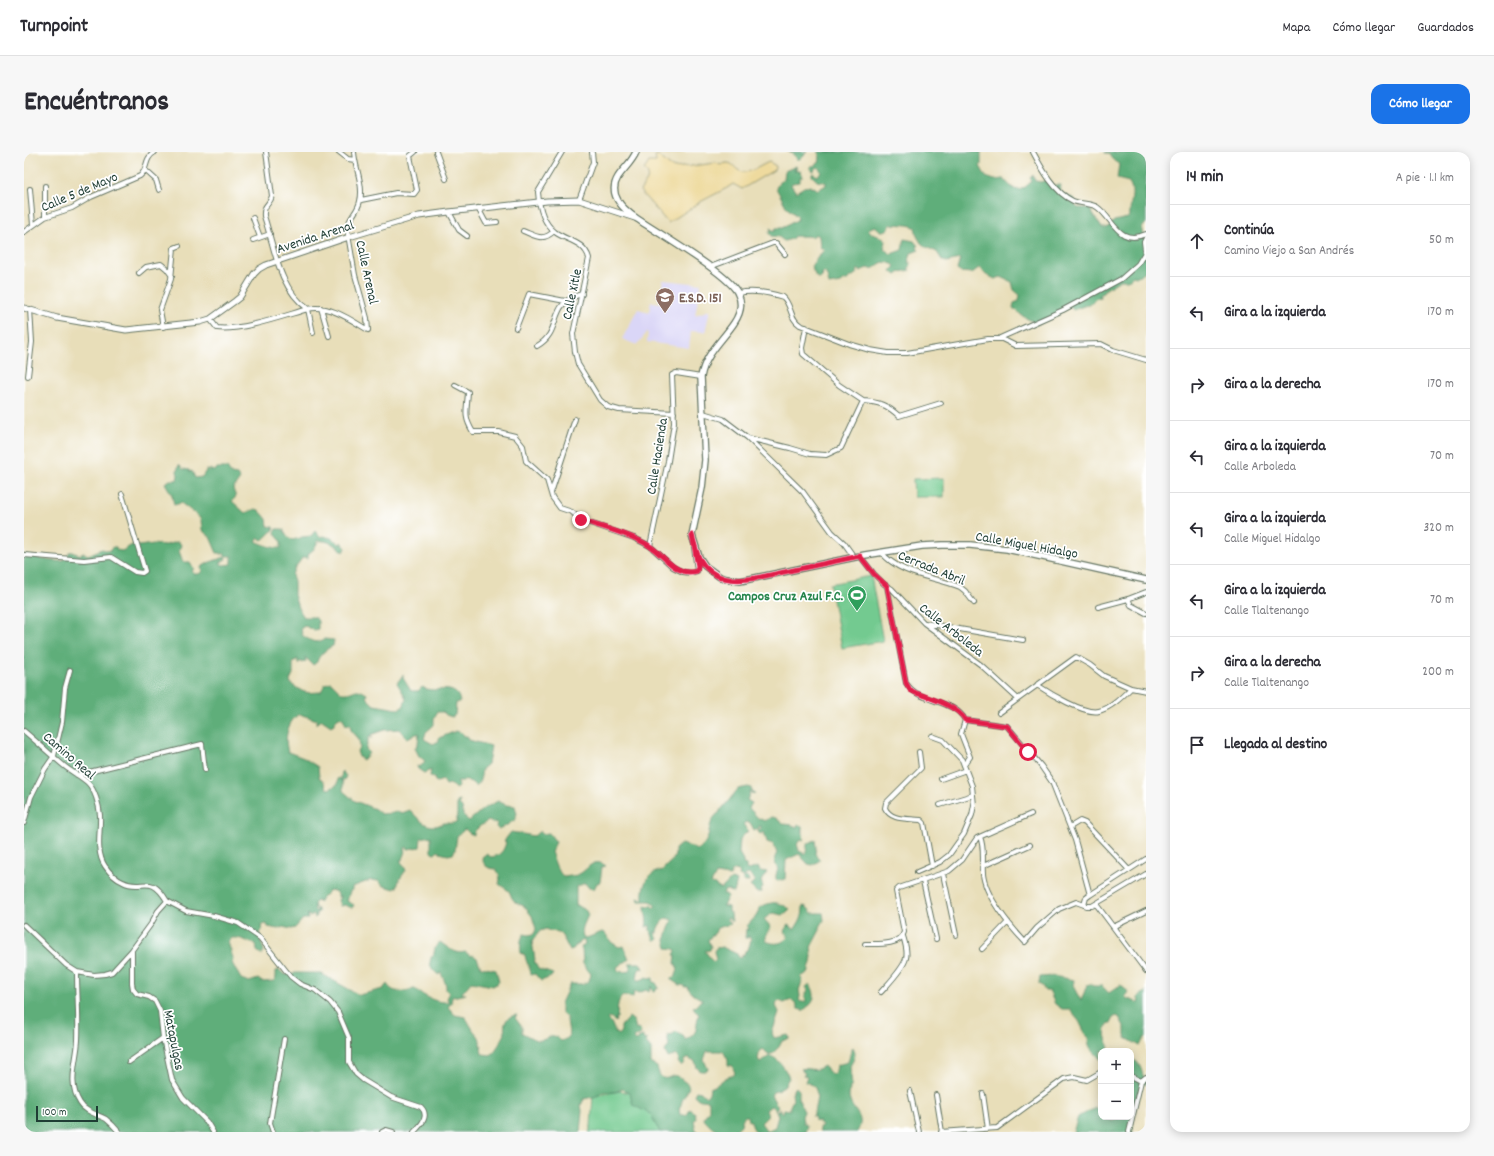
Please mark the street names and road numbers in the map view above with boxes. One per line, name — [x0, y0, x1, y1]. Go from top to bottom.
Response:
street label: Calle 5 de Mayo — [38, 168, 121, 218]
street label: Avenida Arenal — [274, 216, 358, 260]
street label: Calle Arenal — [350, 239, 383, 307]
street label: Calle Xitle — [558, 267, 588, 322]
street label: Calle Hacienda — [642, 416, 674, 496]
street label: Calle Miguel Hidalgo — [974, 527, 1079, 565]
street label: Cerrada Abril — [895, 546, 969, 592]
street label: Calle Arboleda — [914, 599, 988, 663]
street label: Camino Real — [38, 728, 100, 786]
street label: Matapulgas — [157, 1009, 189, 1072]

